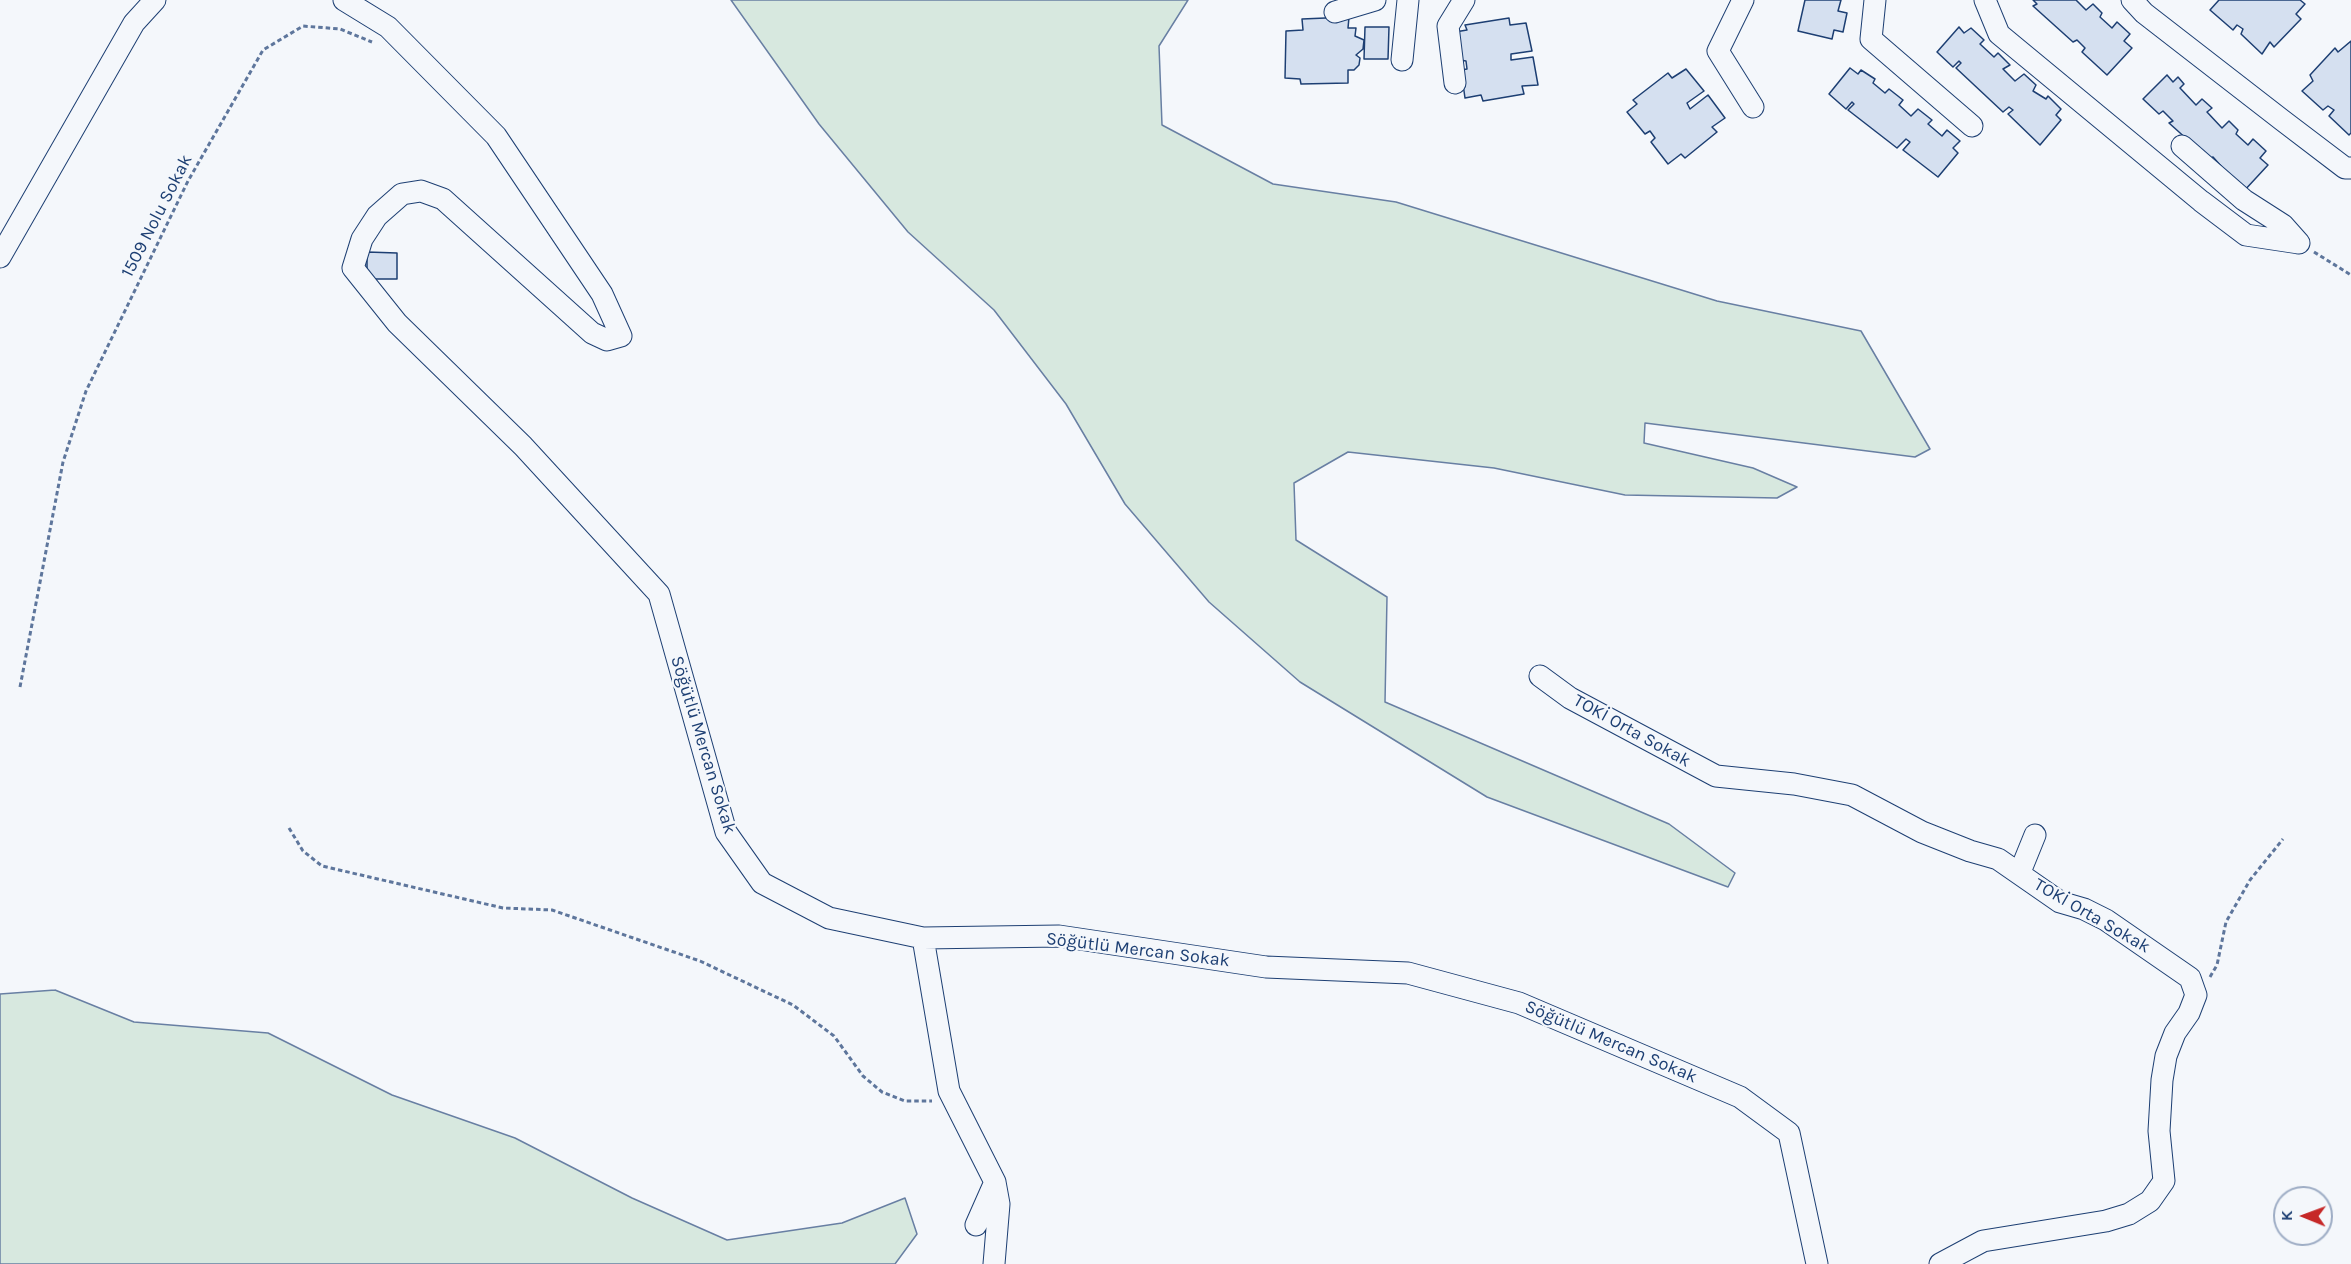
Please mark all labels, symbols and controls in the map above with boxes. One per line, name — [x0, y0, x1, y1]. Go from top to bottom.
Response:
street label: 1509 Nolu Sokak — [117, 151, 197, 281]
street label: Söğütlü Mercan Sokak — [666, 653, 740, 837]
street label: TOKİ Orta Sokak — [1570, 690, 1694, 772]
street label: TOKİ Orta Sokak — [2030, 874, 2154, 958]
street label: Söğütlü Mercan Sokak — [1045, 928, 1231, 972]
street label: Söğütlü Mercan Sokak — [1522, 996, 1700, 1088]
north arrow — [2273, 1186, 2333, 1246]
text: K — [2277, 1210, 2296, 1221]

